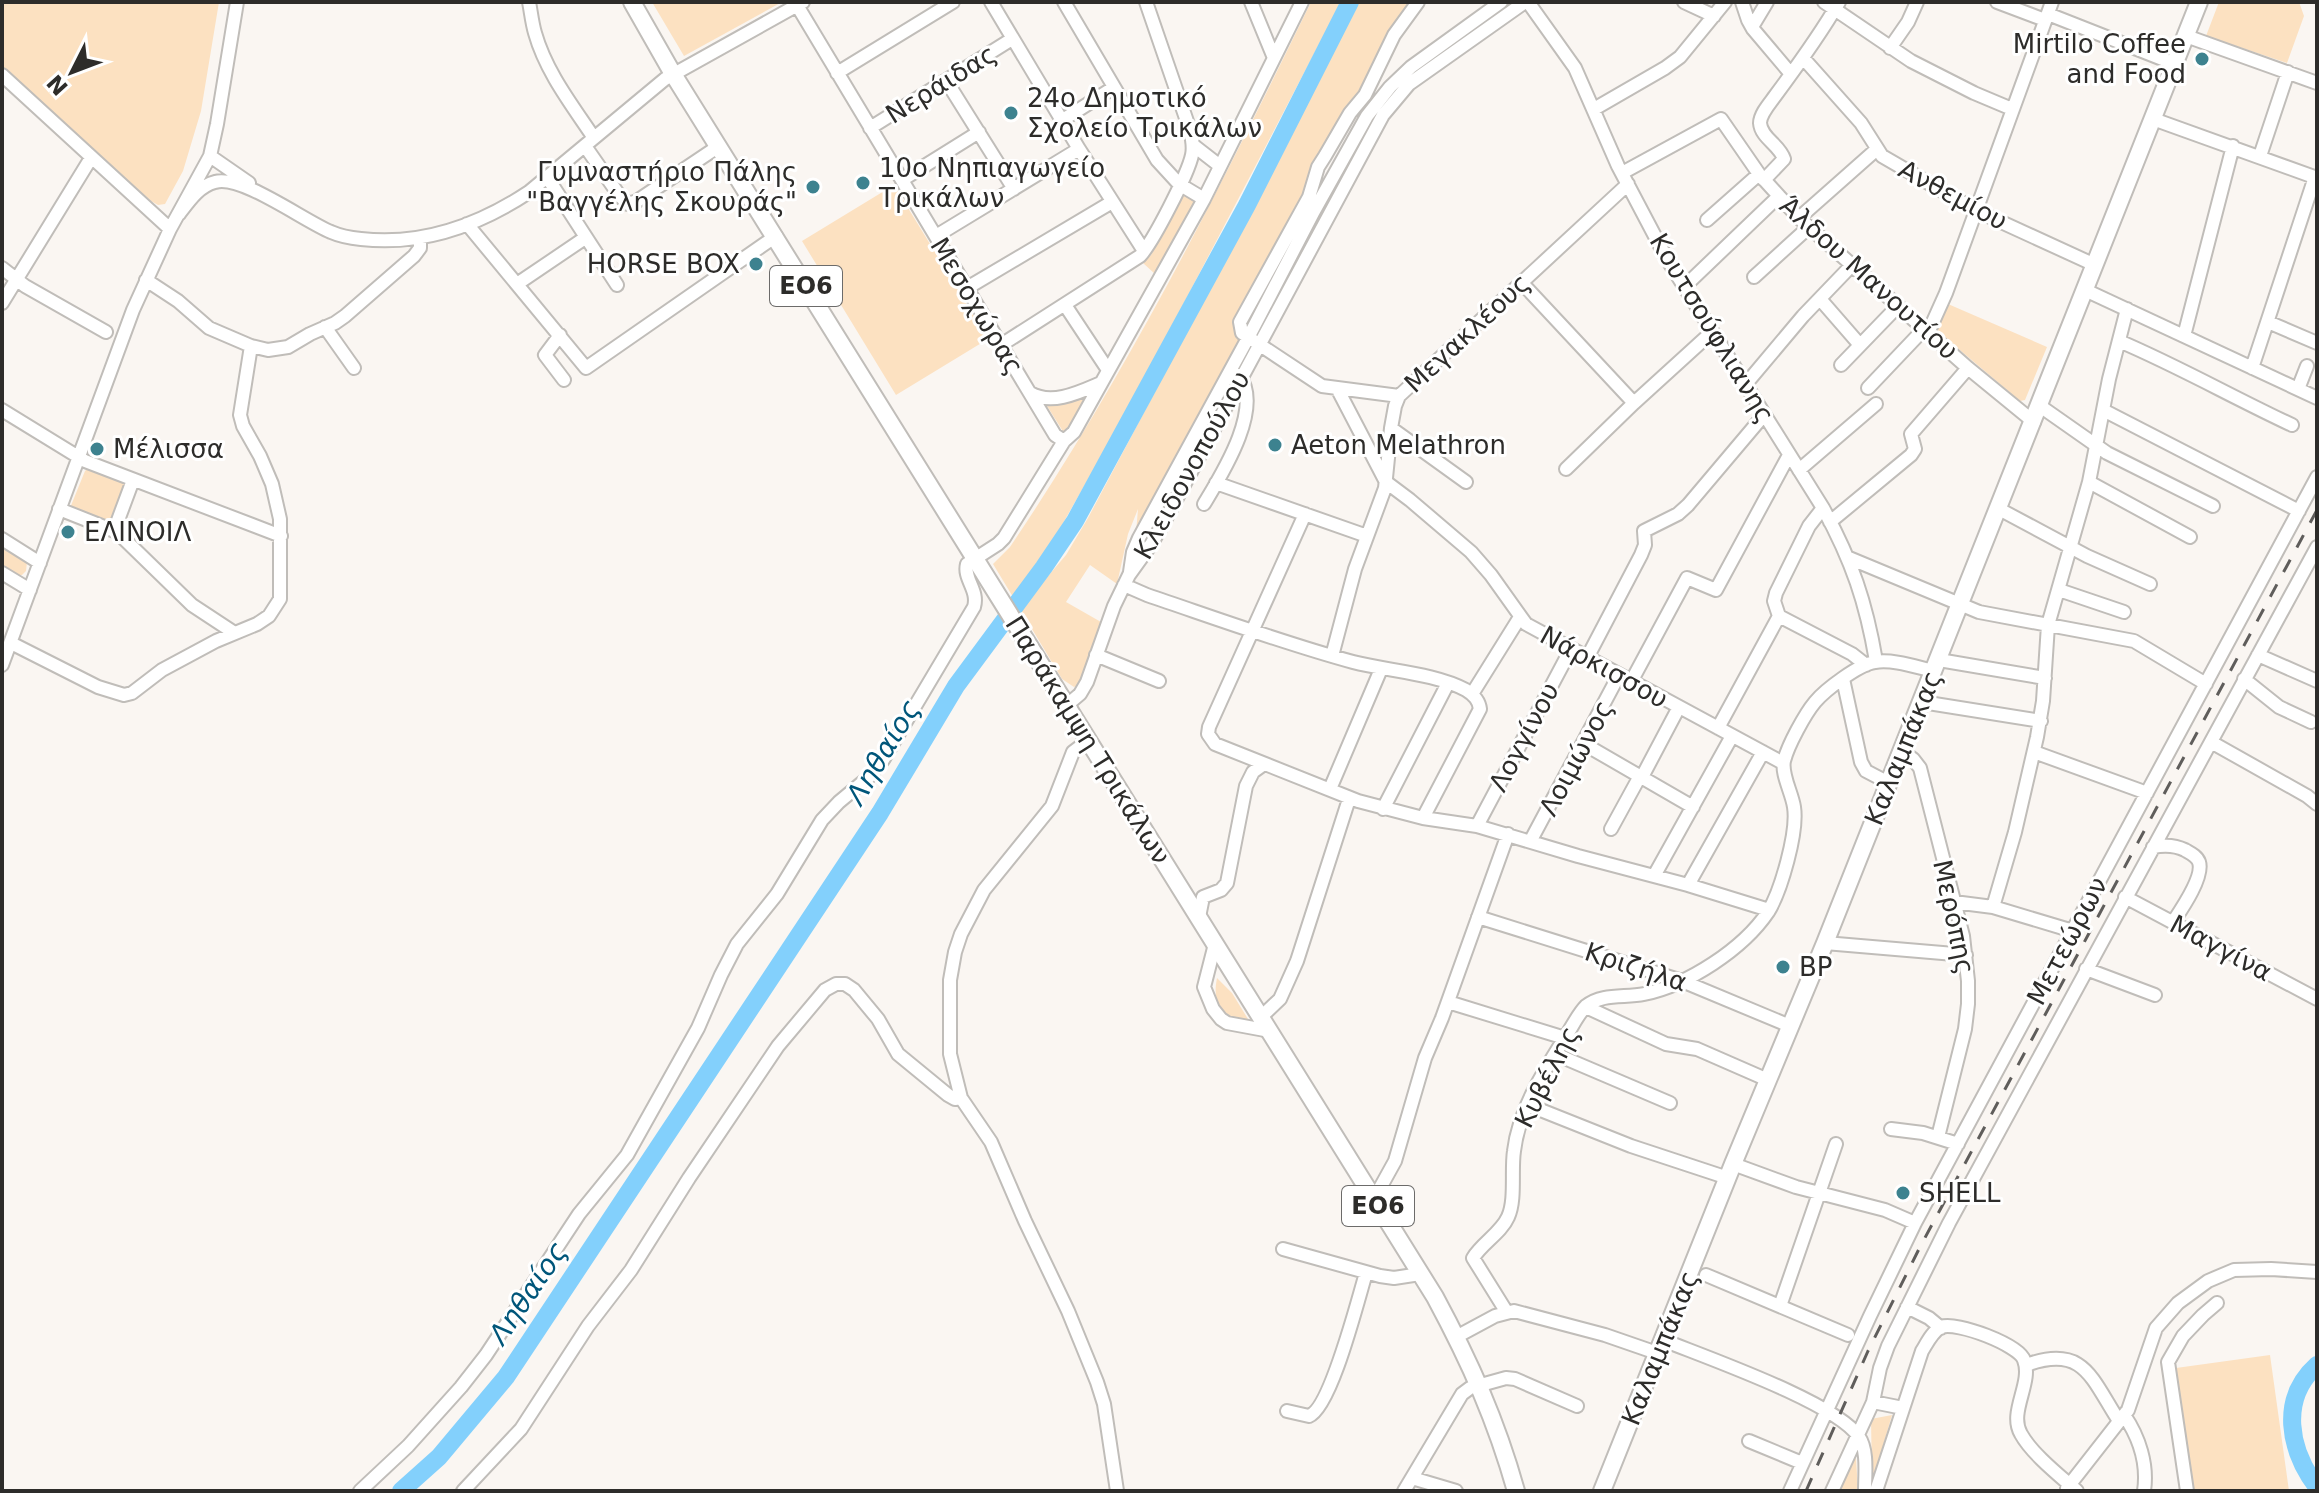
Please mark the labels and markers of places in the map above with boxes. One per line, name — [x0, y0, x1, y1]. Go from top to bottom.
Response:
place label: Mirtilo Coffee and Food — [2013, 29, 2186, 89]
marker: Mirtilo Coffee and Food — [2193, 50, 2211, 68]
place label: 24ο Δημοτικό Σχολείο Τρικάλων — [1027, 83, 1262, 143]
marker: 24ο Δημοτικό Σχολείο Τρικάλων — [1002, 104, 1020, 122]
place label: 10ο Νηπιαγωγείο Τρικάλων — [878, 153, 1105, 213]
place label: Γυμναστήριο Πάλης "Βαγγέλης Σκουράς" — [526, 157, 797, 217]
marker: 10ο Νηπιαγωγείο Τρικάλων — [854, 174, 872, 192]
marker: Γυμναστήριο Πάλης "Βαγγέλης Σκουράς" — [804, 178, 822, 196]
place label: HORSE BOX — [587, 249, 740, 279]
marker: HORSE BOX — [747, 255, 765, 273]
place label: Aeton Melathron — [1291, 430, 1506, 460]
place label: Μέλισσα — [113, 434, 224, 464]
marker: Aeton Melathron — [1266, 436, 1284, 454]
marker: Μέλισσα — [88, 440, 106, 458]
place label: ΕΛΙΝΟΙΛ — [84, 517, 191, 547]
marker: ΕΛΙΝΟΙΛ — [59, 523, 77, 541]
place label: BP — [1799, 952, 1833, 982]
marker: BP — [1774, 958, 1792, 976]
place label: SHELL — [1919, 1178, 2001, 1208]
marker: SHELL — [1894, 1184, 1912, 1202]

